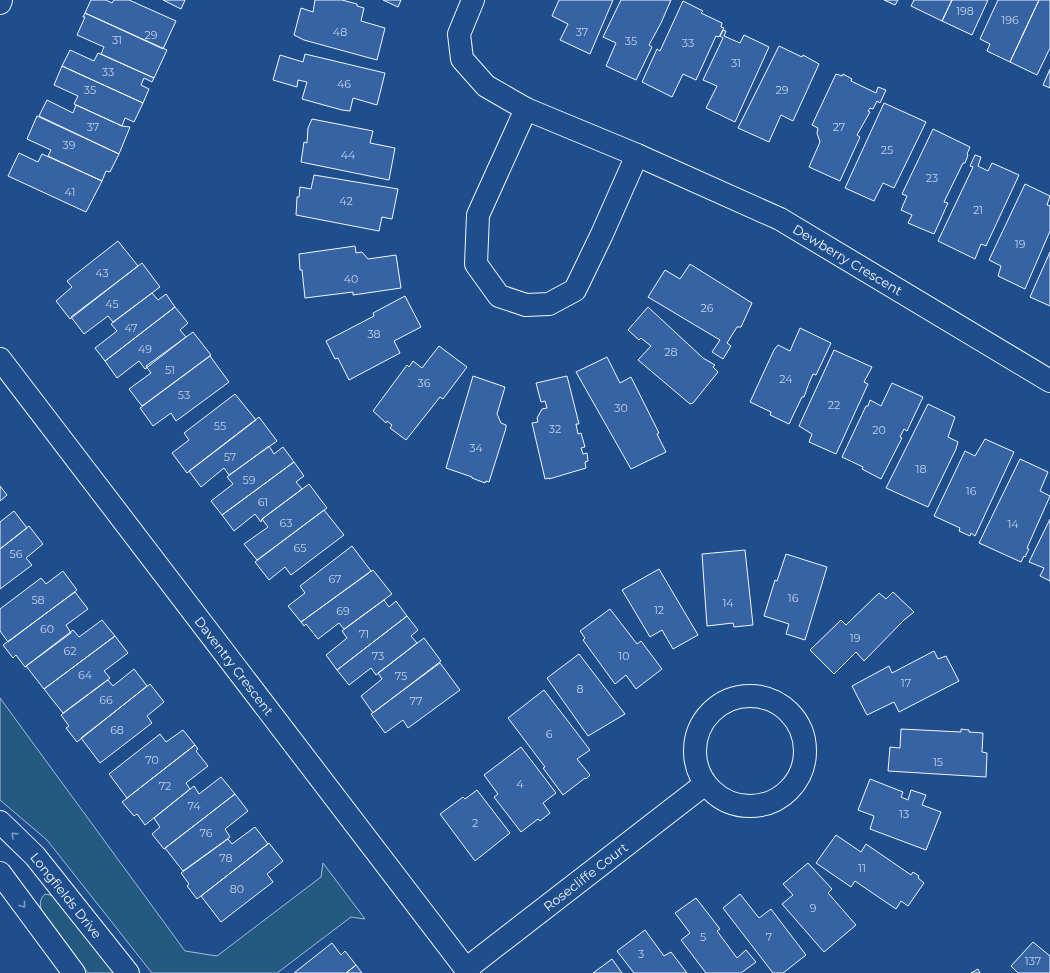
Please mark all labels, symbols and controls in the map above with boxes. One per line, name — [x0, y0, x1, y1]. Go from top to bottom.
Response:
house number: 198 — [956, 4, 974, 18]
house number: 196 — [1001, 13, 1019, 27]
house number: 48 — [333, 25, 347, 39]
house number: 37 — [576, 25, 588, 39]
house number: 29 — [145, 28, 158, 42]
house number: 31 — [112, 33, 122, 47]
house number: 35 — [625, 34, 637, 48]
house number: 33 — [682, 36, 694, 50]
house number: 31 — [731, 56, 741, 70]
house number: 33 — [102, 65, 114, 79]
house number: 46 — [337, 77, 351, 91]
house number: 35 — [84, 83, 96, 97]
house number: 29 — [776, 83, 789, 97]
house number: 37 — [87, 120, 99, 134]
house number: 27 — [833, 120, 845, 134]
house number: 39 — [63, 138, 76, 152]
house number: 25 — [881, 143, 893, 157]
house number: 44 — [341, 148, 356, 162]
house number: 23 — [926, 171, 938, 185]
house number: 41 — [65, 185, 75, 199]
house number: 42 — [339, 194, 353, 208]
house number: 21 — [973, 203, 983, 217]
street label: Dewberry Crescent — [790, 221, 905, 299]
house number: 19 — [1015, 237, 1026, 251]
house number: 43 — [95, 266, 109, 280]
house number: 40 — [344, 272, 358, 286]
house number: 45 — [105, 297, 119, 311]
house number: 26 — [701, 301, 714, 315]
house number: 47 — [124, 321, 138, 335]
house number: 38 — [367, 327, 381, 341]
house number: 49 — [138, 342, 152, 356]
house number: 28 — [664, 345, 678, 359]
house number: 51 — [165, 363, 175, 377]
house number: 24 — [779, 372, 793, 386]
house number: 36 — [418, 376, 431, 390]
house number: 53 — [178, 388, 190, 402]
house number: 22 — [828, 398, 840, 412]
house number: 30 — [614, 401, 628, 415]
house number: 55 — [214, 419, 226, 433]
house number: 32 — [549, 422, 561, 436]
house number: 20 — [872, 423, 886, 437]
house number: 34 — [469, 441, 483, 455]
house number: 57 — [224, 450, 236, 464]
house number: 18 — [916, 462, 927, 476]
house number: 59 — [243, 473, 256, 487]
house number: 16 — [966, 484, 977, 498]
house number: 61 — [258, 495, 268, 509]
house number: 63 — [280, 516, 292, 530]
house number: 14 — [1007, 517, 1019, 531]
house number: 65 — [294, 541, 306, 555]
house number: 56 — [10, 547, 23, 561]
house number: 67 — [328, 572, 342, 586]
house number: 16 — [788, 591, 799, 605]
house number: 58 — [31, 593, 45, 607]
house number: 14 — [722, 596, 734, 610]
house number: 12 — [654, 603, 664, 617]
house number: 69 — [336, 604, 350, 618]
street label: Daventry Crescent — [191, 613, 277, 718]
house number: 60 — [40, 622, 54, 636]
house number: 71 — [359, 627, 369, 641]
house number: 19 — [850, 631, 861, 645]
house number: 62 — [64, 644, 76, 658]
house number: 73 — [372, 649, 384, 663]
house number: 10 — [618, 649, 630, 663]
house number: 64 — [78, 668, 93, 682]
house number: 75 — [395, 669, 407, 683]
house number: 17 — [901, 676, 911, 690]
house number: 8 — [576, 682, 584, 696]
house number: 66 — [99, 693, 113, 707]
house number: 77 — [410, 694, 422, 708]
house number: 68 — [110, 723, 124, 737]
house number: 6 — [546, 727, 553, 741]
house number: 70 — [145, 753, 159, 767]
house number: 15 — [933, 755, 943, 769]
house number: 4 — [516, 777, 524, 791]
house number: 72 — [159, 779, 171, 793]
house number: 74 — [187, 799, 201, 813]
house number: 13 — [899, 807, 909, 821]
house number: 2 — [472, 816, 478, 830]
house number: 76 — [200, 826, 213, 840]
one-way arrow — [11, 832, 19, 840]
street label: Rosecliffe Court — [540, 839, 631, 914]
street label: Longfields Drive — [27, 849, 105, 942]
house number: 78 — [219, 851, 233, 865]
house number: 11 — [858, 861, 866, 875]
house number: 80 — [230, 882, 244, 896]
one-way arrow — [18, 900, 25, 907]
house number: 9 — [810, 901, 817, 915]
house number: 5 — [700, 930, 706, 944]
house number: 7 — [766, 930, 772, 944]
house number: 3 — [638, 947, 644, 961]
house number: 137 — [1025, 954, 1041, 968]

